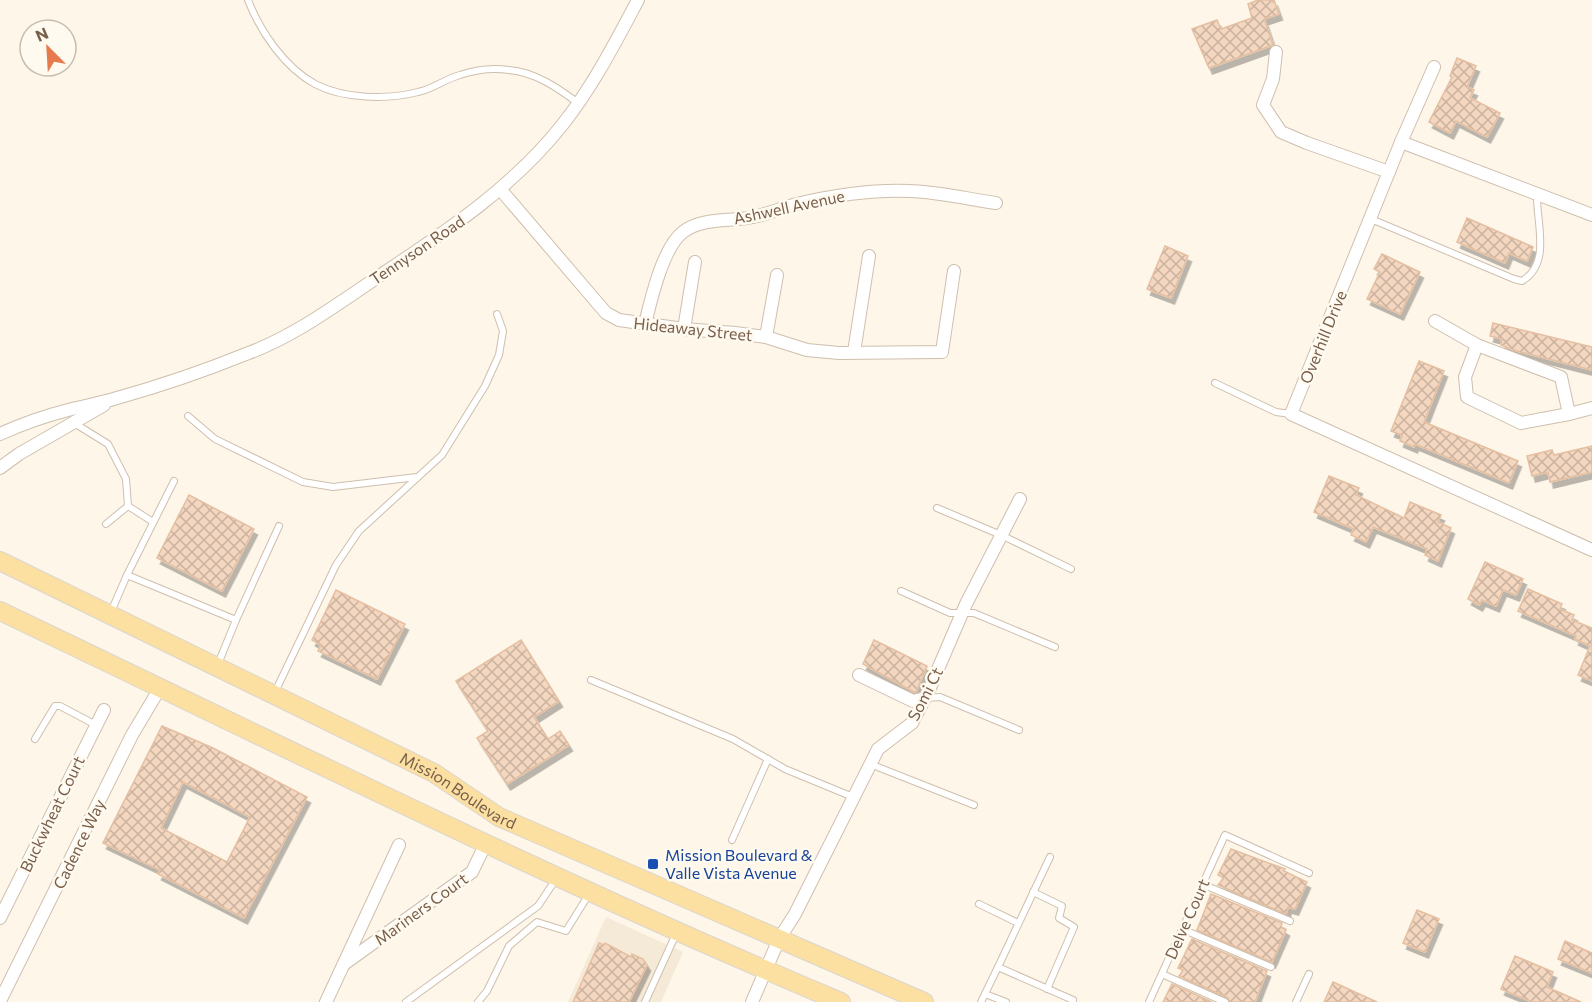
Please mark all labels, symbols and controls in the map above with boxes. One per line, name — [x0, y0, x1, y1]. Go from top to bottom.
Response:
north arrow — [18, 18, 78, 78]
text: N — [32, 23, 51, 45]
street label: Ashwell Avenue — [732, 185, 846, 228]
street label: Tennyson Road — [366, 211, 468, 288]
street label: Overhill Drive — [1295, 287, 1350, 386]
street label: Hideaway Street — [633, 313, 754, 344]
street label: Somi Ct — [903, 663, 946, 724]
street label: Mission Boulevard — [397, 748, 519, 832]
street label: Buckwheat Court — [15, 752, 88, 875]
street label: Cadence Way — [49, 796, 108, 892]
place label: Mission Boulevard & Valle Vista Avenue — [665, 845, 813, 882]
marker: Mission Boulevard & Valle Vista Avenue — [646, 857, 660, 871]
street label: Mariners Court — [370, 868, 471, 949]
street label: Delve Court — [1160, 875, 1213, 962]

